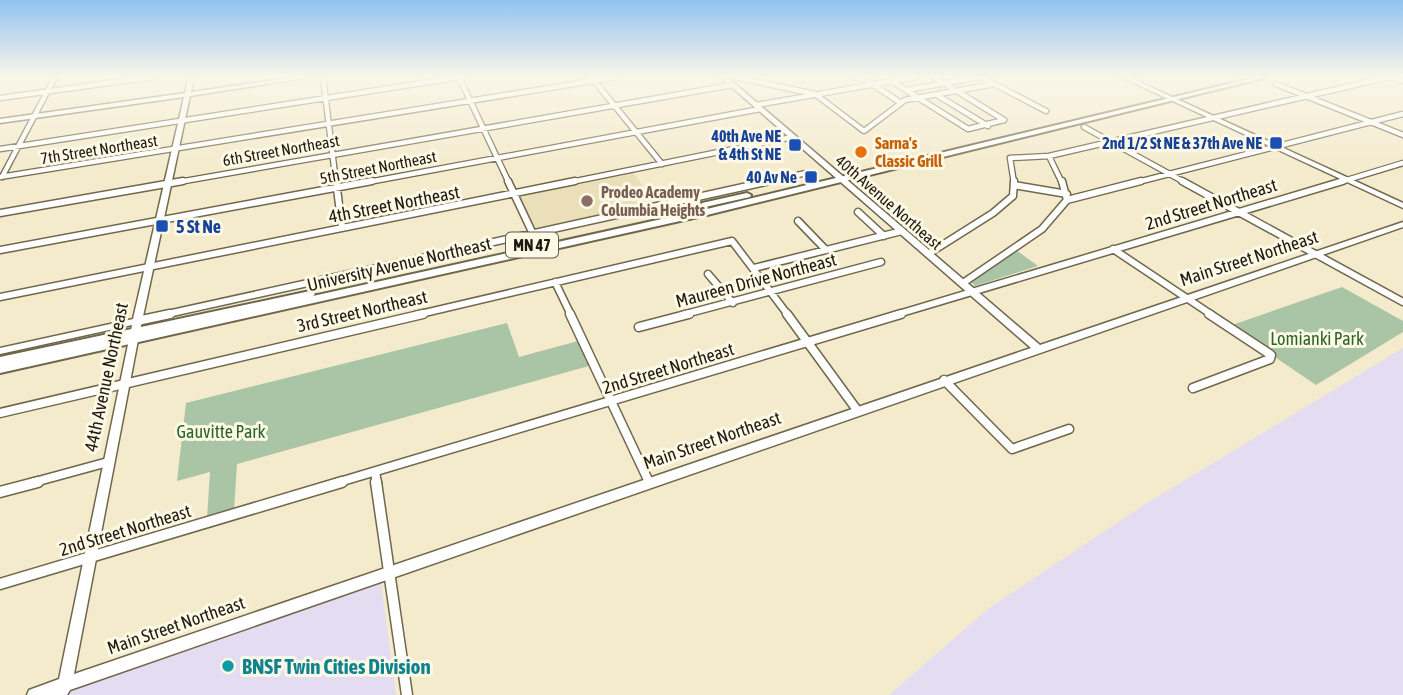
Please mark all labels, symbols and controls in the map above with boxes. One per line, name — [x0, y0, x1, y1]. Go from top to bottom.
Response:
place label: 40th Ave NE & 4th St NE — [710, 127, 781, 163]
street label: 7th Street Northeast — [39, 131, 159, 167]
street label: 6th Street Northeast — [221, 131, 341, 169]
place label: Sarna's Classic Grill — [875, 134, 943, 170]
place label: 2nd 1/2 St NE & 37th Ave NE — [1102, 134, 1262, 152]
marker: 2nd 1/2 St NE & 37th Ave NE — [1268, 135, 1284, 151]
marker: 40th Ave NE & 4th St NE — [787, 137, 803, 153]
marker: Sarna's Classic Grill — [853, 144, 869, 160]
street label: 5th Street Northeast — [318, 147, 438, 187]
street label: 40th Avenue Northeast — [832, 151, 946, 253]
place label: 40 Av Ne — [745, 168, 797, 186]
marker: 40 Av Ne — [803, 169, 819, 185]
street label: 2nd Street Northeast — [1143, 174, 1279, 234]
street label: 4th Street Northeast — [327, 181, 461, 227]
place label: Prodeo Academy Columbia Heights — [601, 183, 706, 219]
marker: Prodeo Academy Columbia Heights — [579, 193, 595, 209]
place label: 5 St Ne — [176, 216, 221, 237]
marker: 5 St Ne — [154, 218, 170, 234]
street label: Main Street Northeast — [1177, 226, 1321, 290]
road number: MN 47 — [506, 232, 558, 258]
street label: University Avenue Northeast — [305, 233, 493, 295]
street label: Maureen Drive Northeast — [673, 248, 839, 312]
street label: 3rd Street Northeast — [295, 286, 429, 336]
street label: 44th Avenue Northeast — [80, 301, 132, 453]
park label: Lomianki Park — [1270, 328, 1364, 349]
street label: 2nd Street Northeast — [600, 338, 736, 398]
street label: Main Street Northeast — [641, 407, 783, 473]
park label: Gauvitte Park — [176, 421, 266, 442]
street label: 2nd Street Northeast — [57, 500, 193, 560]
street label: Main Street Northeast — [105, 592, 247, 658]
place label: BNSF Twin Cities Division — [242, 654, 431, 678]
marker: BNSF Twin Cities Division — [220, 658, 236, 674]

